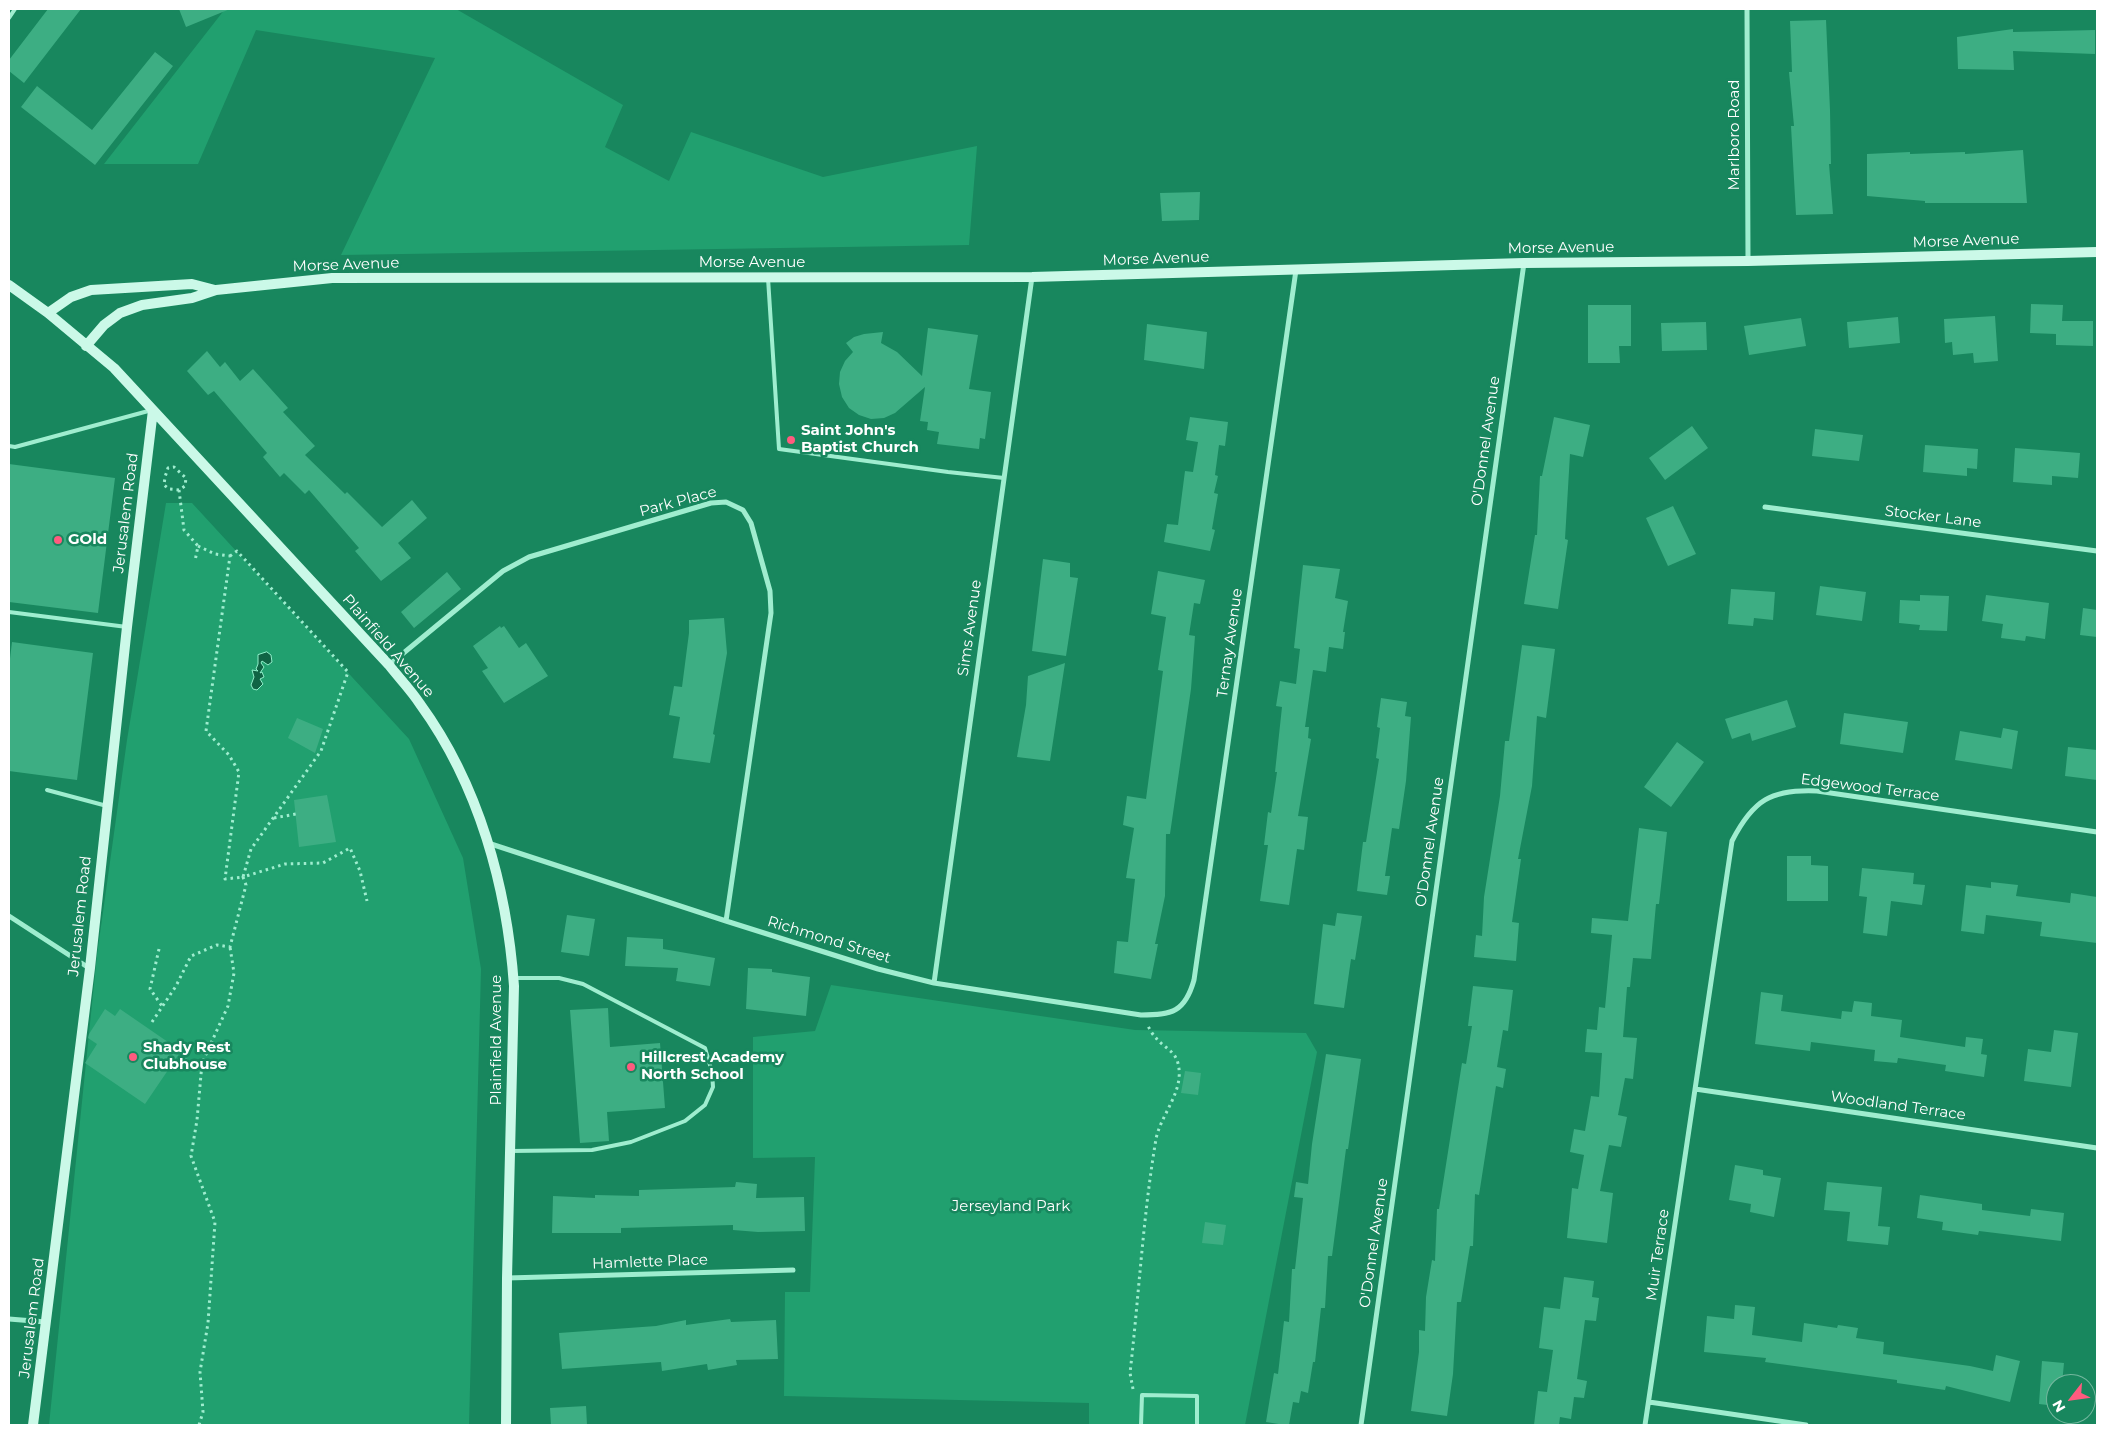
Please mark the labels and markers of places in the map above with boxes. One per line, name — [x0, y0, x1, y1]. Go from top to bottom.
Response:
place label: Saint John's Baptist Church — [801, 422, 919, 457]
marker: Saint John's Baptist Church — [785, 434, 797, 446]
place label: GOld — [68, 531, 107, 549]
marker: GOld — [52, 534, 64, 546]
place label: Shady Rest Clubhouse — [143, 1039, 231, 1074]
place label: Hillcrest Academy North School — [641, 1049, 784, 1084]
marker: Shady Rest Clubhouse — [127, 1051, 139, 1063]
marker: Hillcrest Academy North School — [625, 1061, 637, 1073]

